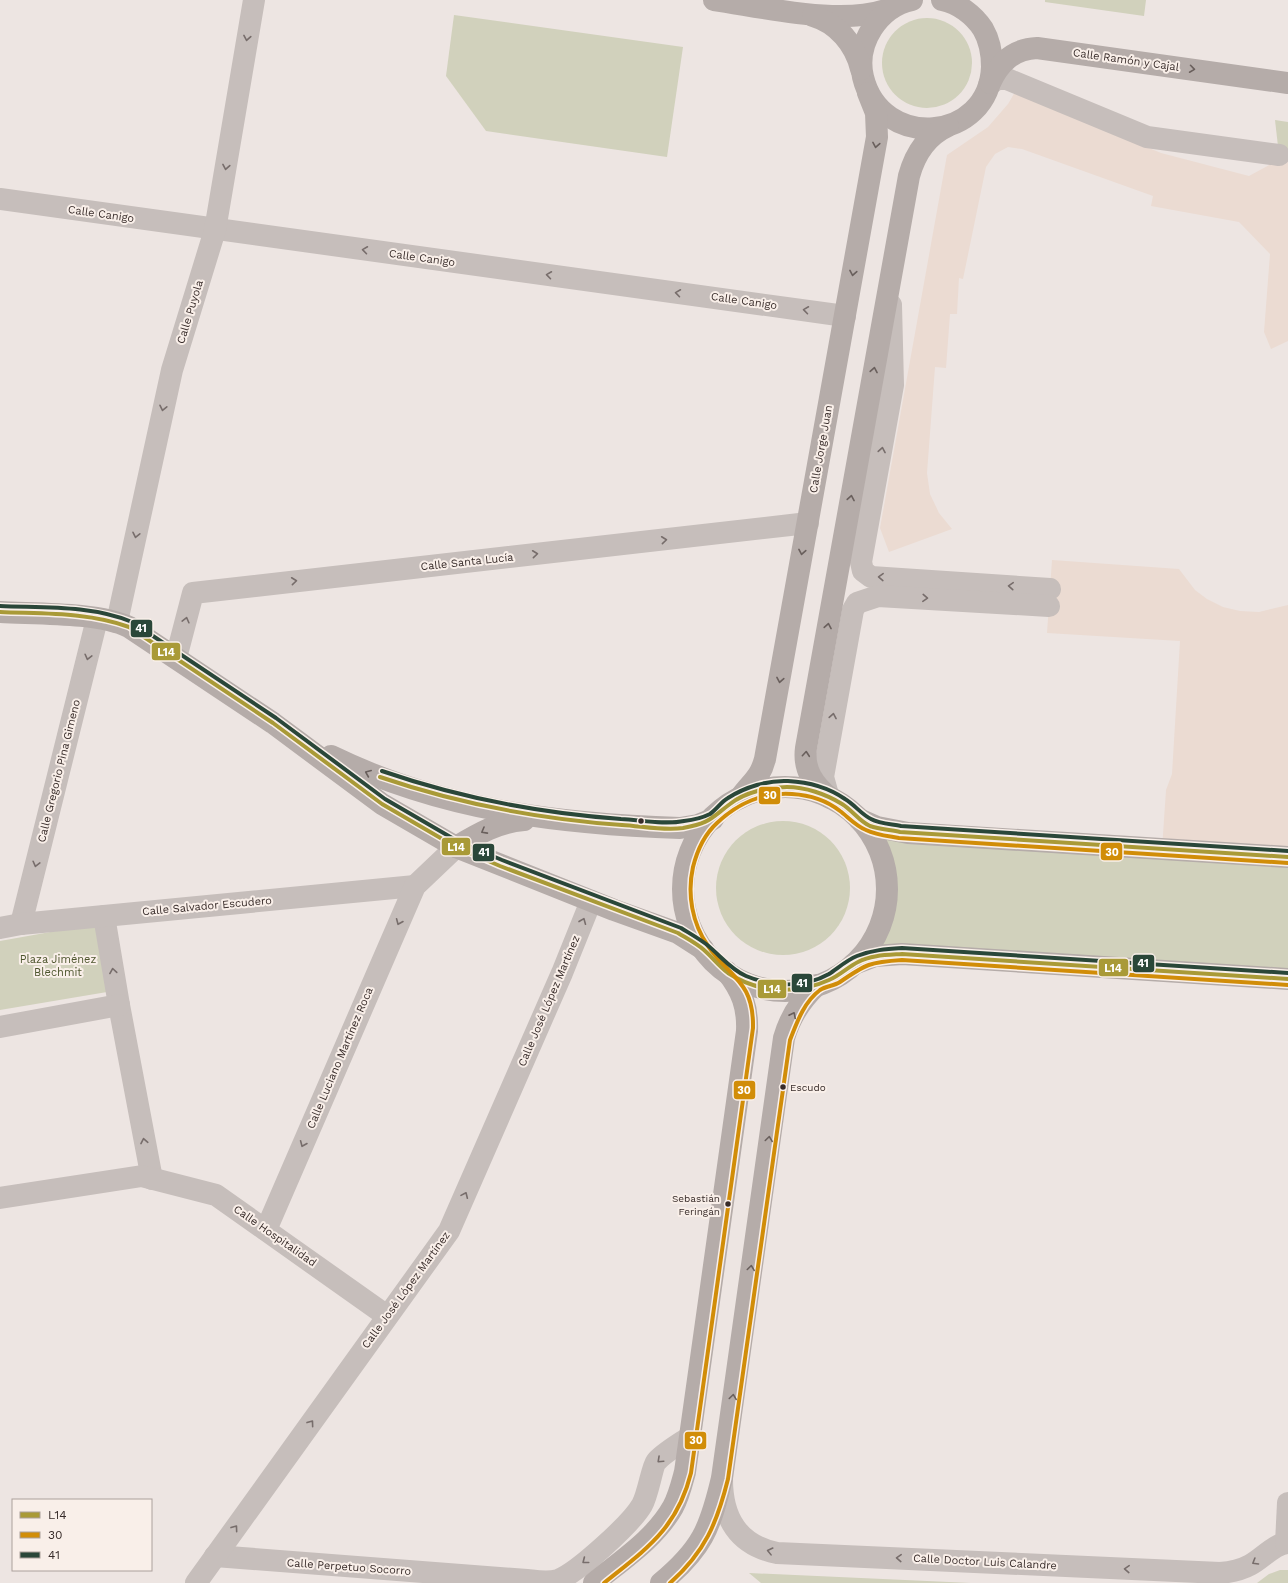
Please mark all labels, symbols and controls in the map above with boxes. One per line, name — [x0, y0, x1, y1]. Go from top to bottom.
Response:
one-way arrow — [243, 35, 252, 42]
street label: Calle Ramón y Cajal — [1072, 46, 1180, 74]
one-way arrow — [1189, 64, 1196, 73]
one-way arrow — [872, 142, 881, 148]
one-way arrow — [222, 164, 230, 170]
street label: Calle Canigo — [67, 203, 135, 225]
one-way arrow — [361, 246, 368, 255]
street label: Calle Canigo — [388, 247, 456, 269]
one-way arrow — [849, 270, 858, 276]
one-way arrow — [546, 271, 552, 280]
street label: Calle Puyola — [174, 279, 206, 345]
one-way arrow — [675, 288, 681, 297]
street label: Calle Canigo — [710, 290, 778, 312]
one-way arrow — [803, 306, 809, 315]
one-way arrow — [869, 367, 878, 373]
street label: Calle Jorge Juan — [807, 404, 835, 494]
one-way arrow — [160, 405, 168, 411]
one-way arrow — [877, 446, 885, 453]
one-way arrow — [846, 495, 855, 501]
one-way arrow — [132, 532, 140, 539]
one-way arrow — [661, 535, 667, 544]
one-way arrow — [799, 549, 807, 555]
one-way arrow — [532, 550, 538, 559]
street label: Calle Santa Lucía — [420, 551, 514, 573]
one-way arrow — [878, 573, 884, 581]
one-way arrow — [291, 577, 297, 586]
one-way arrow — [1008, 582, 1014, 591]
one-way arrow — [922, 594, 928, 603]
one-way arrow — [182, 617, 190, 624]
line badge: 41 — [130, 619, 153, 638]
text: 41 — [135, 622, 147, 635]
one-way arrow — [823, 623, 832, 629]
line badge: L14 — [151, 642, 181, 661]
text: L14 — [157, 646, 175, 659]
one-way arrow — [84, 653, 93, 660]
one-way arrow — [776, 677, 784, 683]
street label: Calle Gregorio Pina Gimeno — [35, 698, 83, 844]
one-way arrow — [829, 713, 837, 719]
one-way arrow — [801, 751, 810, 757]
one-way arrow — [364, 769, 371, 777]
line badge: 30 — [758, 786, 781, 805]
text: 30 — [763, 789, 777, 802]
unlabelled marker — [636, 816, 646, 826]
one-way arrow — [481, 827, 488, 834]
line badge: L14 — [441, 837, 471, 856]
text: L14 — [447, 841, 465, 854]
line badge: 30 — [1100, 842, 1123, 861]
line badge: 41 — [472, 843, 495, 862]
text: 41 — [478, 846, 490, 859]
text: 30 — [1105, 846, 1119, 859]
one-way arrow — [32, 861, 40, 867]
street label: Calle Salvador Escudero — [142, 894, 272, 918]
one-way arrow — [396, 917, 404, 925]
one-way arrow — [578, 918, 586, 926]
street label: Calle José López Martínez — [515, 933, 583, 1069]
park label: Plaza Jiménez Blechmit — [20, 953, 96, 979]
line badge: 41 — [1132, 954, 1155, 973]
text: 41 — [1137, 957, 1149, 970]
line badge: L14 — [1098, 958, 1129, 977]
text: L14 — [1104, 962, 1122, 975]
one-way arrow — [109, 968, 118, 974]
line badge: 41 — [791, 973, 813, 993]
text: 41 — [796, 977, 808, 990]
line badge: L14 — [757, 979, 787, 999]
text: L14 — [763, 983, 781, 996]
street label: Calle Luciano Martínez Roca — [304, 985, 376, 1131]
one-way arrow — [788, 1012, 796, 1019]
line badge: 30 — [733, 1080, 756, 1100]
marker: Escudo — [778, 1082, 788, 1092]
place label: Escudo — [790, 1082, 826, 1093]
text: 30 — [737, 1084, 751, 1097]
one-way arrow — [764, 1136, 773, 1142]
one-way arrow — [141, 1137, 149, 1144]
one-way arrow — [300, 1140, 308, 1147]
one-way arrow — [460, 1192, 468, 1199]
place label: Sebastián Feringán — [672, 1193, 720, 1217]
marker: Sebastián Feringán — [723, 1199, 733, 1209]
street label: Calle Hospitalidad — [231, 1203, 319, 1269]
street label: Calle José López Martínez — [359, 1229, 453, 1351]
one-way arrow — [746, 1265, 755, 1271]
one-way arrow — [728, 1394, 737, 1400]
one-way arrow — [306, 1420, 313, 1427]
line badge: 30 — [684, 1431, 707, 1450]
text: 30 — [689, 1434, 703, 1447]
one-way arrow — [657, 1455, 665, 1462]
legend — [12, 1499, 152, 1571]
text: L14 — [48, 1508, 67, 1522]
one-way arrow — [230, 1526, 237, 1533]
text: 30 — [48, 1528, 62, 1542]
one-way arrow — [766, 1547, 773, 1556]
text: 41 — [48, 1548, 60, 1562]
street label: Calle Doctor Luis Calandre — [913, 1552, 1057, 1572]
one-way arrow — [896, 1554, 902, 1563]
street label: Calle Perpetuo Socorro — [286, 1556, 412, 1578]
one-way arrow — [583, 1556, 590, 1563]
one-way arrow — [1252, 1557, 1259, 1565]
one-way arrow — [1124, 1564, 1130, 1573]

